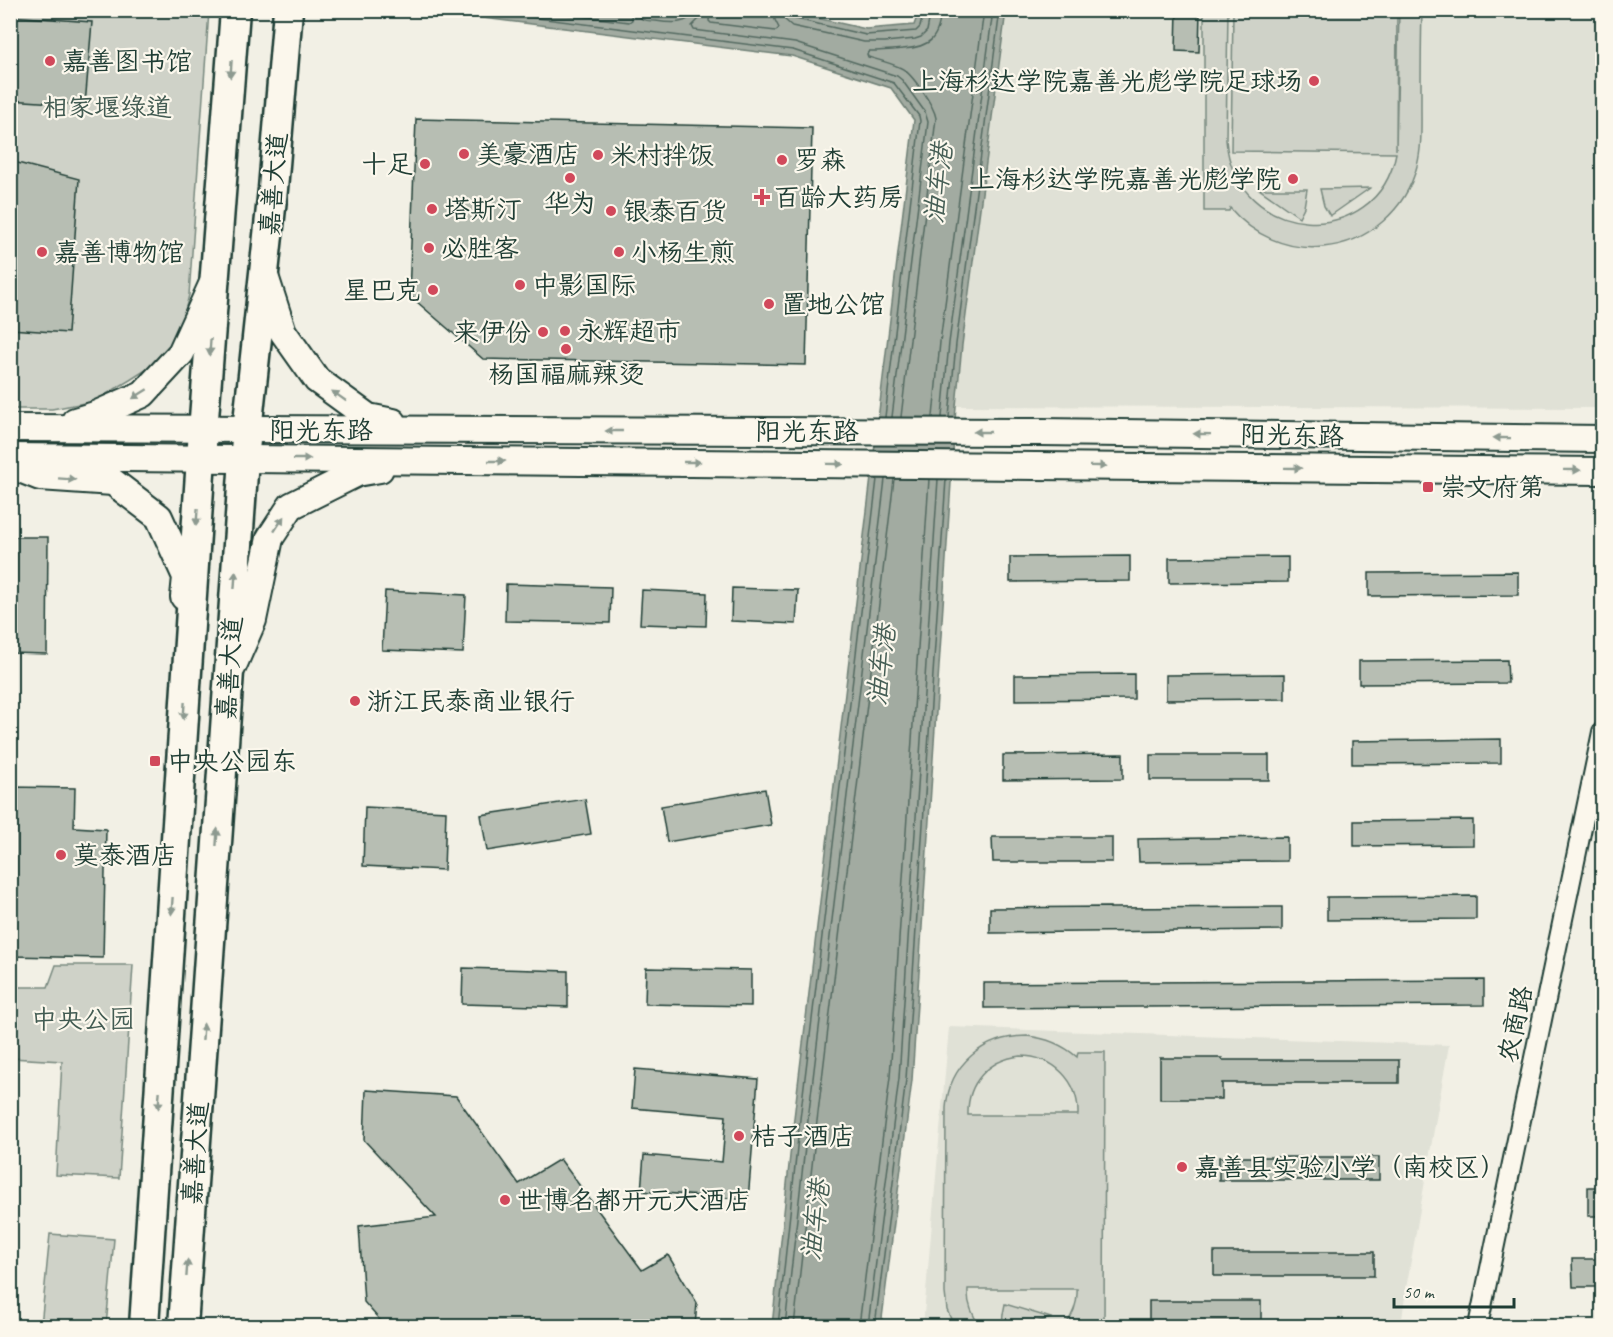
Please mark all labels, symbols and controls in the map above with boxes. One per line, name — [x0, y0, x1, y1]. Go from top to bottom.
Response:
place label: 嘉善图书馆 — [62, 45, 192, 78]
marker: 嘉善图书馆 — [43, 54, 57, 68]
one-way arrow — [226, 59, 236, 78]
place label: 上海杉达学院嘉善光彪学院足球场 — [912, 65, 1302, 98]
marker: 上海杉达学院嘉善光彪学院足球场 — [1307, 74, 1321, 88]
park label: 相家堰绿道 — [42, 91, 172, 124]
street label: 嘉善大道 — [253, 131, 294, 237]
place label: 美豪酒店 — [476, 138, 580, 171]
water label: 油车港 — [916, 138, 960, 225]
place label: 米村拌饭 — [610, 139, 714, 172]
place label: 罗森 — [794, 144, 846, 177]
marker: 美豪酒店 — [457, 147, 471, 161]
place label: 十足 — [361, 148, 413, 181]
marker: 米村拌饭 — [591, 148, 605, 162]
marker: 罗森 — [775, 153, 789, 167]
marker: 十足 — [418, 157, 432, 171]
place label: 上海杉达学院嘉善光彪学院 — [969, 163, 1281, 196]
marker: 华为 — [563, 171, 577, 185]
marker: 上海杉达学院嘉善光彪学院 — [1286, 172, 1300, 186]
place label: 百龄大药房 — [774, 181, 904, 214]
place label: 华为 — [544, 187, 596, 220]
marker: 百龄大药房 — [755, 190, 769, 204]
place label: 塔斯汀 — [444, 193, 522, 226]
place label: 银泰百货 — [623, 195, 727, 228]
marker: 塔斯汀 — [425, 202, 439, 216]
marker: 银泰百货 — [604, 204, 618, 218]
place label: 必胜客 — [441, 232, 519, 265]
place label: 嘉善博物馆 — [54, 236, 184, 269]
place label: 小杨生煎 — [631, 236, 735, 269]
marker: 必胜客 — [422, 241, 436, 255]
marker: 嘉善博物馆 — [35, 245, 49, 259]
marker: 小杨生煎 — [612, 245, 626, 259]
place label: 中影国际 — [532, 269, 636, 302]
place label: 星巴克 — [343, 274, 421, 307]
marker: 中影国际 — [513, 278, 527, 292]
marker: 星巴克 — [426, 283, 440, 297]
place label: 置地公馆 — [781, 288, 885, 321]
marker: 置地公馆 — [762, 297, 776, 311]
place label: 永辉超市 — [577, 315, 681, 348]
place label: 来伊份 — [453, 316, 531, 349]
marker: 永辉超市 — [558, 324, 572, 338]
marker: 来伊份 — [536, 325, 550, 339]
one-way arrow — [205, 338, 215, 357]
marker: 杨国福麻辣烫 — [559, 342, 573, 356]
place label: 杨国福麻辣烫 — [488, 358, 644, 391]
one-way arrow — [132, 388, 148, 399]
one-way arrow — [331, 391, 347, 402]
street label: 阳光东路 — [269, 414, 373, 447]
street label: 阳光东路 — [755, 415, 859, 448]
street label: 阳光东路 — [1240, 418, 1344, 453]
one-way arrow — [605, 426, 624, 436]
one-way arrow — [973, 427, 992, 437]
one-way arrow — [1193, 429, 1212, 439]
one-way arrow — [1493, 433, 1512, 443]
one-way arrow — [293, 454, 312, 464]
one-way arrow — [488, 456, 507, 466]
one-way arrow — [683, 458, 702, 467]
one-way arrow — [826, 459, 845, 469]
one-way arrow — [1088, 461, 1107, 471]
one-way arrow — [1283, 463, 1302, 473]
one-way arrow — [1562, 465, 1581, 475]
place label: 崇文府第 — [1440, 471, 1544, 504]
one-way arrow — [57, 474, 76, 484]
marker: 崇文府第 — [1421, 480, 1435, 494]
one-way arrow — [193, 507, 202, 526]
one-way arrow — [274, 516, 285, 532]
one-way arrow — [231, 570, 240, 589]
street label: 嘉善大道 — [209, 615, 250, 721]
water label: 油车港 — [859, 620, 903, 707]
place label: 浙江民泰商业银行 — [367, 685, 575, 718]
marker: 浙江民泰商业银行 — [348, 694, 362, 708]
one-way arrow — [180, 702, 189, 721]
place label: 中央公园东 — [167, 745, 297, 778]
marker: 中央公园东 — [148, 754, 162, 768]
one-way arrow — [212, 828, 222, 847]
place label: 莫泰酒店 — [73, 839, 177, 872]
marker: 莫泰酒店 — [54, 848, 68, 862]
one-way arrow — [167, 896, 176, 915]
street label: 农商路 — [1491, 983, 1540, 1066]
park label: 中央公园 — [31, 1003, 135, 1036]
one-way arrow — [199, 1022, 208, 1041]
one-way arrow — [154, 1091, 164, 1110]
street label: 嘉善大道 — [175, 1100, 216, 1206]
place label: 桔子酒店 — [751, 1120, 855, 1153]
marker: 桔子酒店 — [732, 1129, 746, 1143]
place label: 嘉善县实验小学（南校区） — [1194, 1151, 1506, 1184]
marker: 嘉善县实验小学（南校区） — [1175, 1160, 1189, 1174]
water label: 油车港 — [793, 1175, 837, 1262]
place label: 世博名都开元大酒店 — [517, 1184, 751, 1217]
marker: 世博名都开元大酒店 — [498, 1193, 512, 1207]
one-way arrow — [182, 1259, 191, 1278]
scale bar — [1394, 1271, 1514, 1309]
text: 50 m — [1403, 1281, 1436, 1303]

